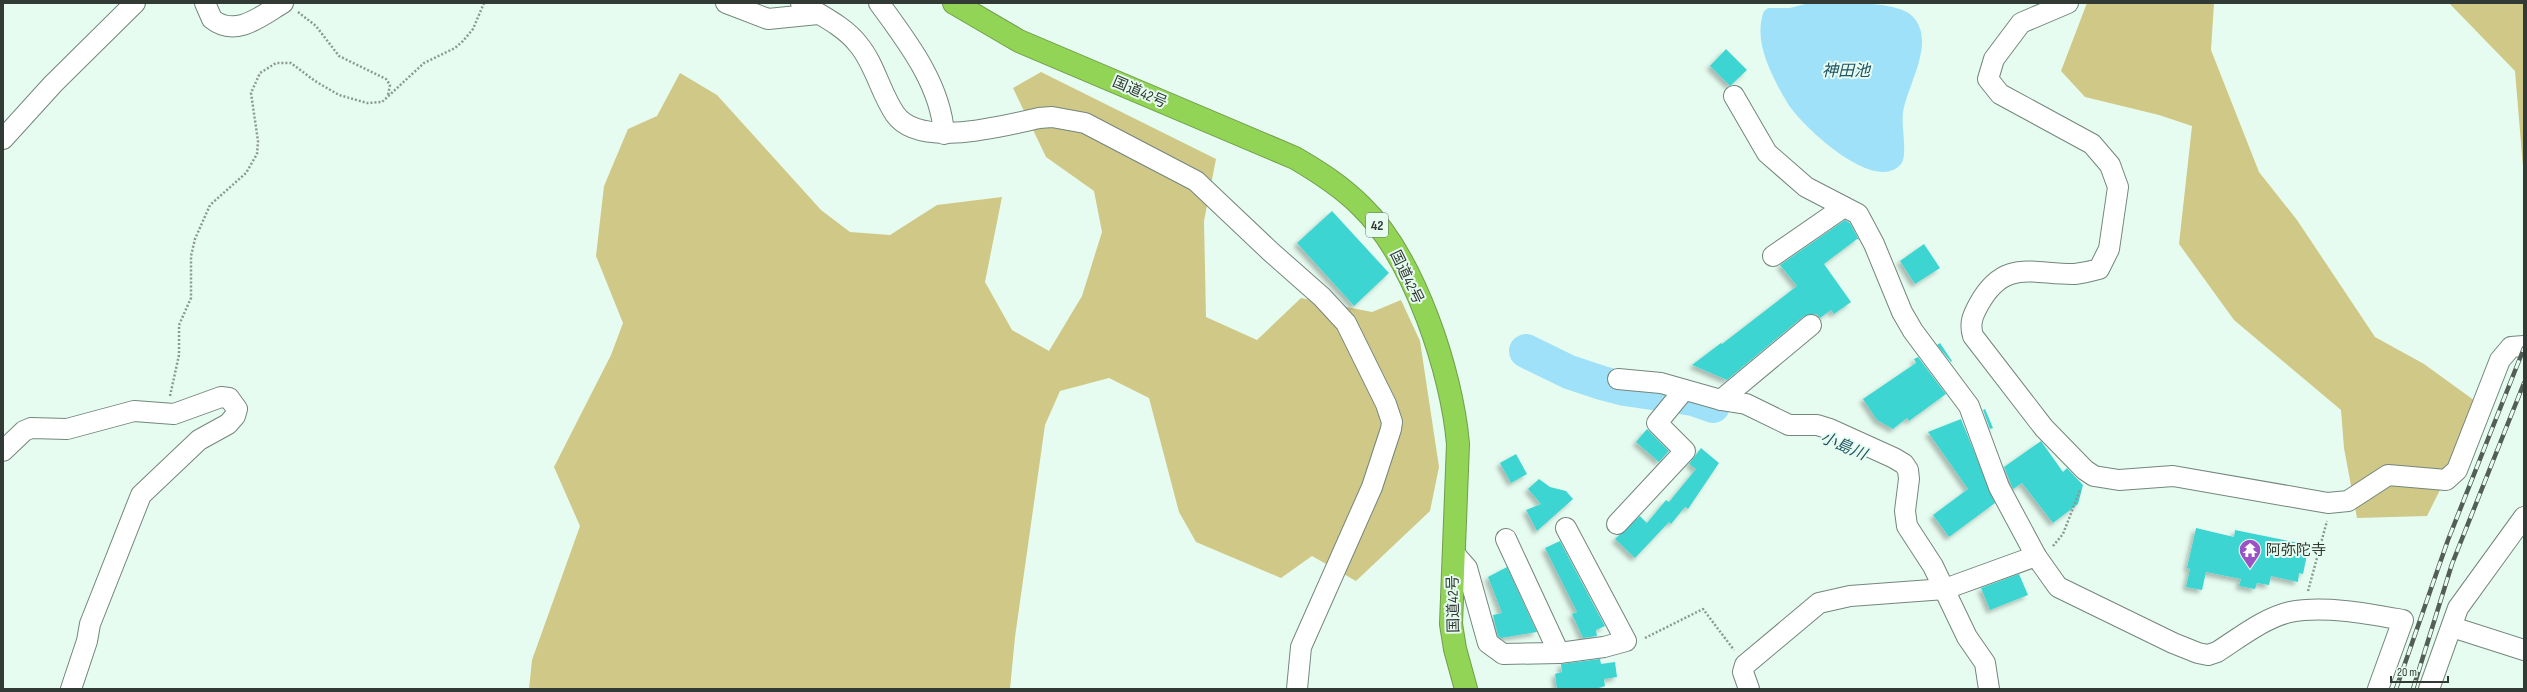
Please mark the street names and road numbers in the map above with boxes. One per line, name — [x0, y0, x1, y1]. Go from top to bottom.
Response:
street label: 国道42号 — [1110, 72, 1170, 112]
road number: 42 — [1366, 213, 1388, 237]
street label: 国道42号 — [1385, 247, 1428, 307]
street label: 国道42号 — [1443, 575, 1464, 633]

